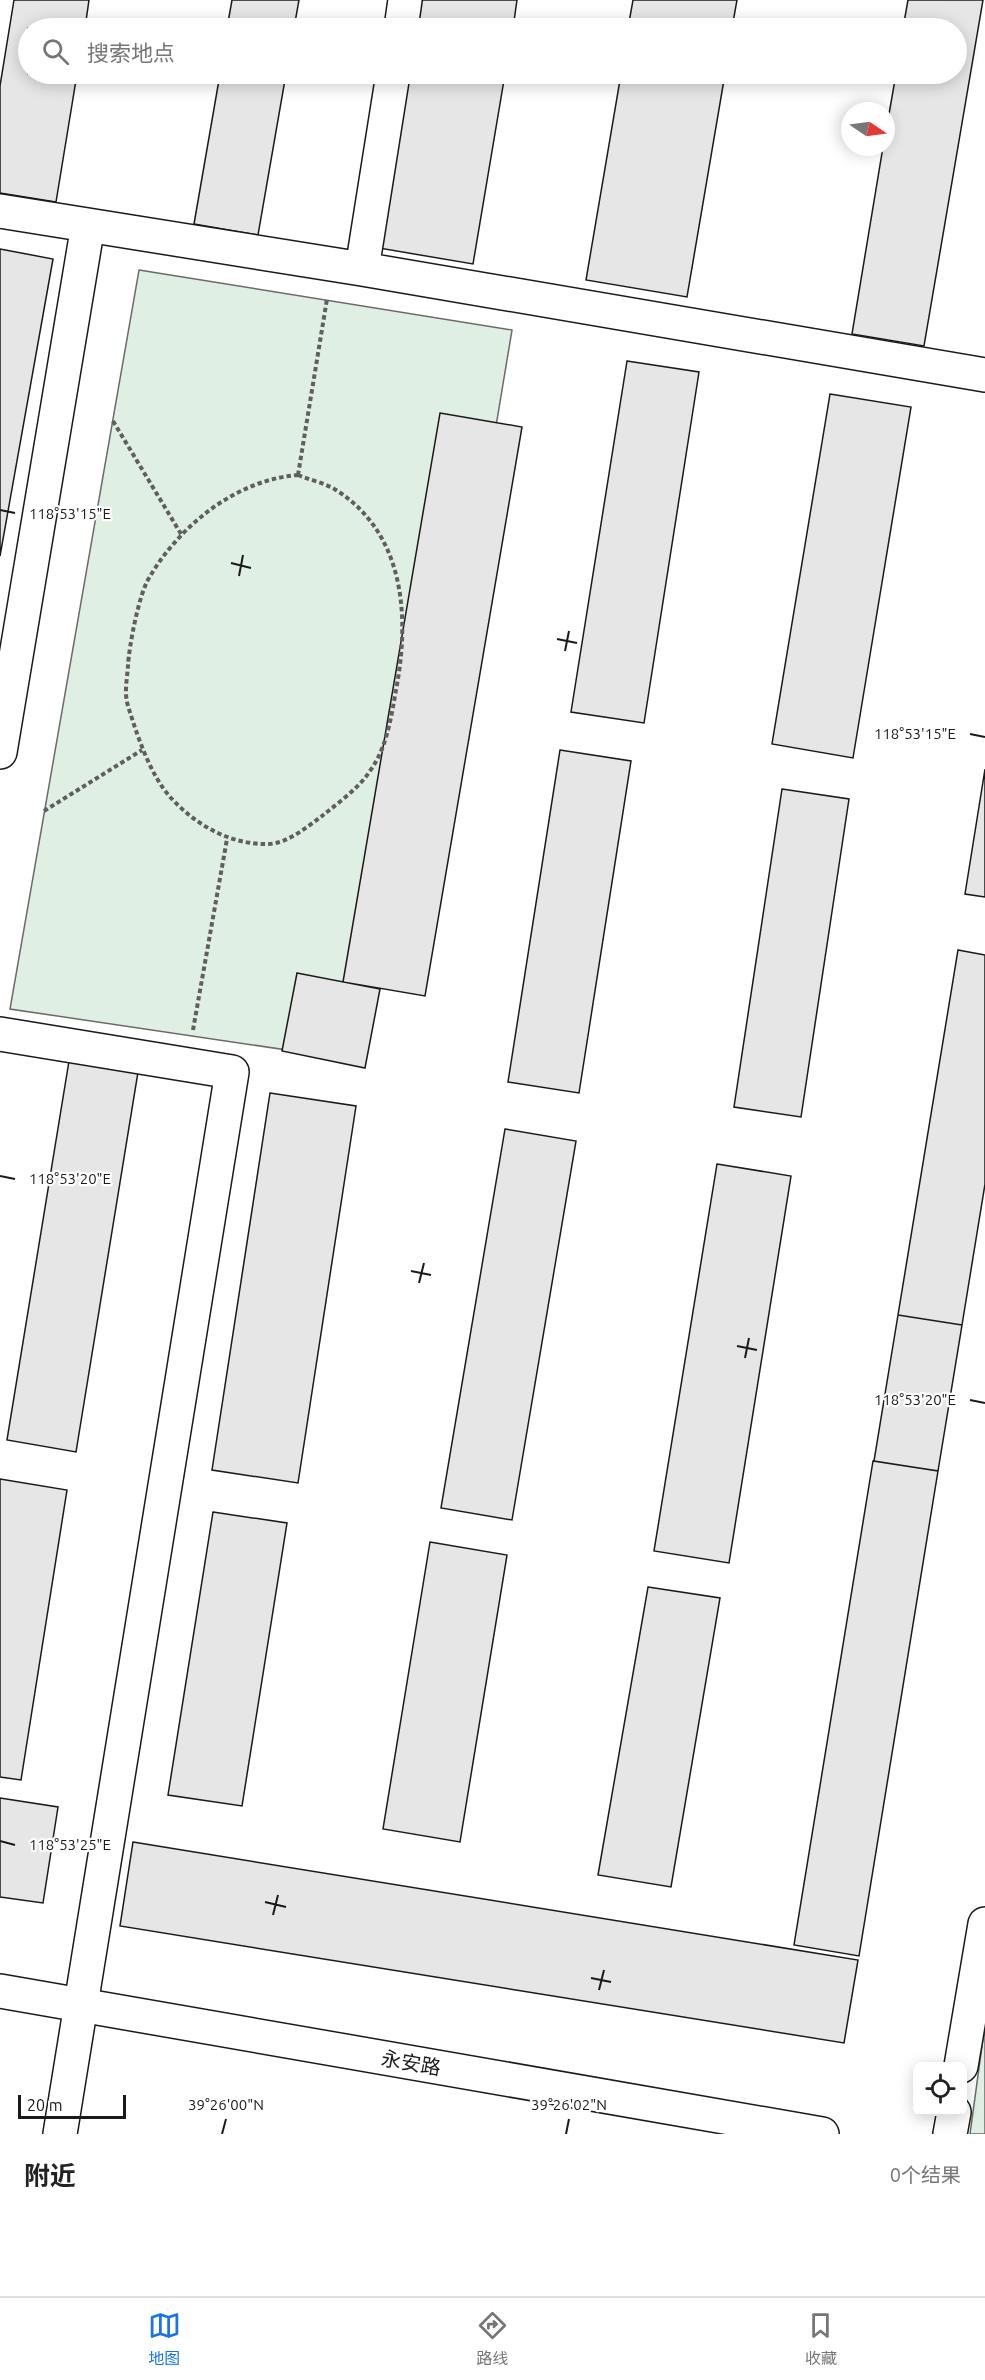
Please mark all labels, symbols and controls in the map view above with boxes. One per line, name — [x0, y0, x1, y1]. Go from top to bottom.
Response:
search box — [18, 18, 967, 84]
icon: search — [39, 35, 72, 68]
text: 搜索地点 — [87, 40, 175, 65]
north arrow — [841, 102, 895, 156]
text: 118°53'15"E — [29, 505, 111, 522]
text: 118°53'15"E — [874, 725, 956, 742]
text: 118°53'20"E — [29, 1170, 111, 1187]
text: 118°53'20"E — [874, 1391, 956, 1408]
text: 118°53'25"E — [29, 1836, 111, 1853]
street label: 永安路 — [380, 2046, 443, 2079]
map controls — [913, 2062, 967, 2116]
button: locate — [913, 2062, 967, 2116]
scale bar — [18, 2092, 126, 2120]
text: 20 m — [27, 2096, 63, 2114]
text: 39°26'00"N — [188, 2096, 264, 2113]
text: 39°26'02"N — [531, 2096, 607, 2113]
text: 附近 — [24, 2161, 76, 2190]
text: 0个结果 — [890, 2163, 961, 2186]
tab: 地图 — [148, 2309, 181, 2369]
tab: 路线 — [476, 2309, 509, 2369]
tab: 收藏 — [804, 2309, 837, 2369]

